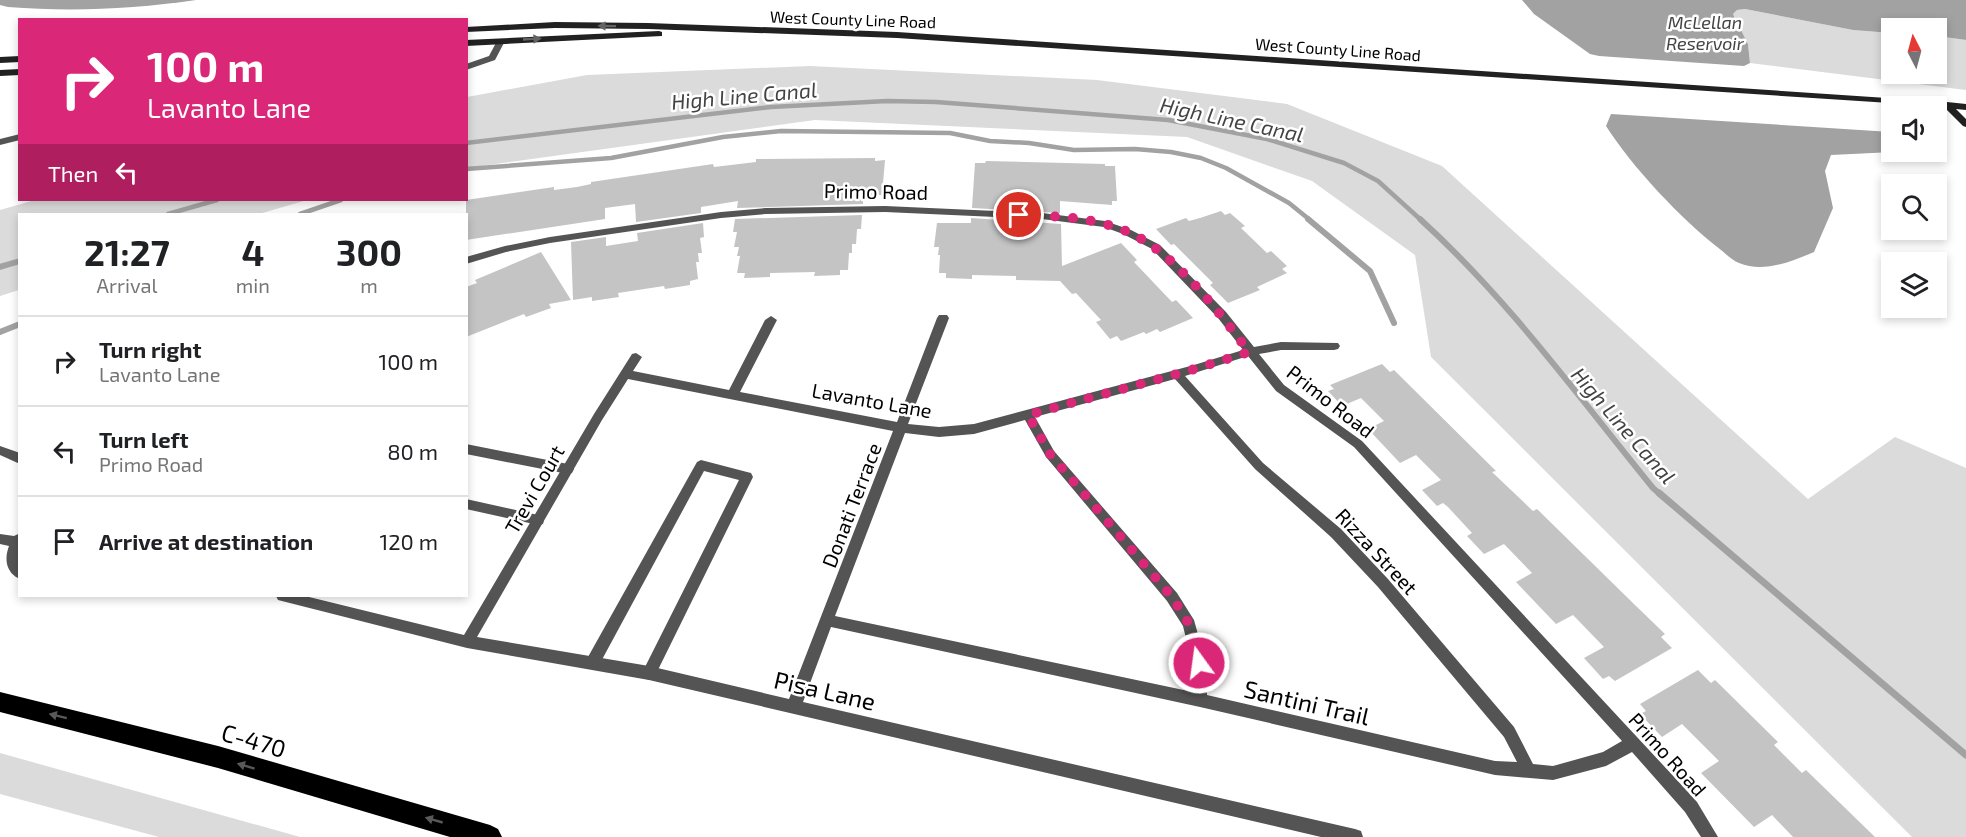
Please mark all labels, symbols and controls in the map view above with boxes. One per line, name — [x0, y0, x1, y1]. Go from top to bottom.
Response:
street label: West County Line Road — [770, 7, 936, 31]
water label: McLellan Reservoir — [1666, 11, 1745, 54]
north arrow — [1881, 18, 1947, 84]
map controls — [1881, 18, 1947, 318]
one-way arrow — [598, 21, 617, 31]
street label: West County Line Road — [1254, 34, 1422, 64]
one-way arrow — [522, 35, 541, 44]
text: 100 m — [147, 40, 264, 90]
icon: right — [48, 42, 126, 120]
water label: High Line Canal — [670, 76, 818, 114]
text: Lavanto Lane — [147, 91, 311, 123]
water label: High Line Canal — [1158, 92, 1306, 146]
button: sound — [1881, 96, 1947, 162]
icon: left — [110, 156, 143, 189]
text: Then — [48, 160, 98, 186]
button: search — [1881, 174, 1947, 240]
street label: Primo Road — [824, 178, 928, 204]
pin — [993, 189, 1044, 240]
icon: arrive — [1002, 198, 1035, 231]
text: 21:27 — [84, 230, 170, 273]
text: 4 — [241, 230, 264, 273]
text: 300 — [336, 230, 402, 273]
button: layers — [1881, 252, 1947, 318]
text: Arrival — [96, 273, 157, 297]
text: min — [236, 273, 270, 297]
text: m — [360, 273, 378, 297]
text: Turn right — [99, 336, 201, 362]
icon: right — [48, 345, 81, 378]
text: 100 m — [379, 348, 438, 374]
street label: Primo Road — [1283, 359, 1379, 443]
text: Lavanto Lane — [99, 362, 220, 386]
water label: High Line Canal — [1567, 362, 1681, 488]
street label: Lavanto Lane — [810, 378, 934, 422]
text: Turn left — [99, 426, 188, 452]
icon: left — [48, 435, 81, 468]
text: 80 m — [387, 438, 438, 464]
street label: Donati Terrace — [816, 439, 886, 571]
street label: Trevi Court — [499, 440, 569, 537]
text: Primo Road — [99, 452, 203, 476]
street label: Rizza Street — [1331, 503, 1423, 599]
icon: arrive — [48, 525, 81, 558]
text: Arrive at destination — [99, 528, 313, 554]
text: 120 m — [379, 528, 438, 554]
position arrow — [1167, 631, 1231, 695]
street label: Pisa Lane — [771, 664, 879, 716]
street label: Santini Trail — [1241, 673, 1373, 731]
street label: Primo Road — [1624, 707, 1712, 801]
one-way arrow — [49, 710, 67, 720]
street label: C-470 — [218, 717, 290, 763]
one-way arrow — [237, 761, 255, 770]
one-way arrow — [425, 815, 443, 825]

